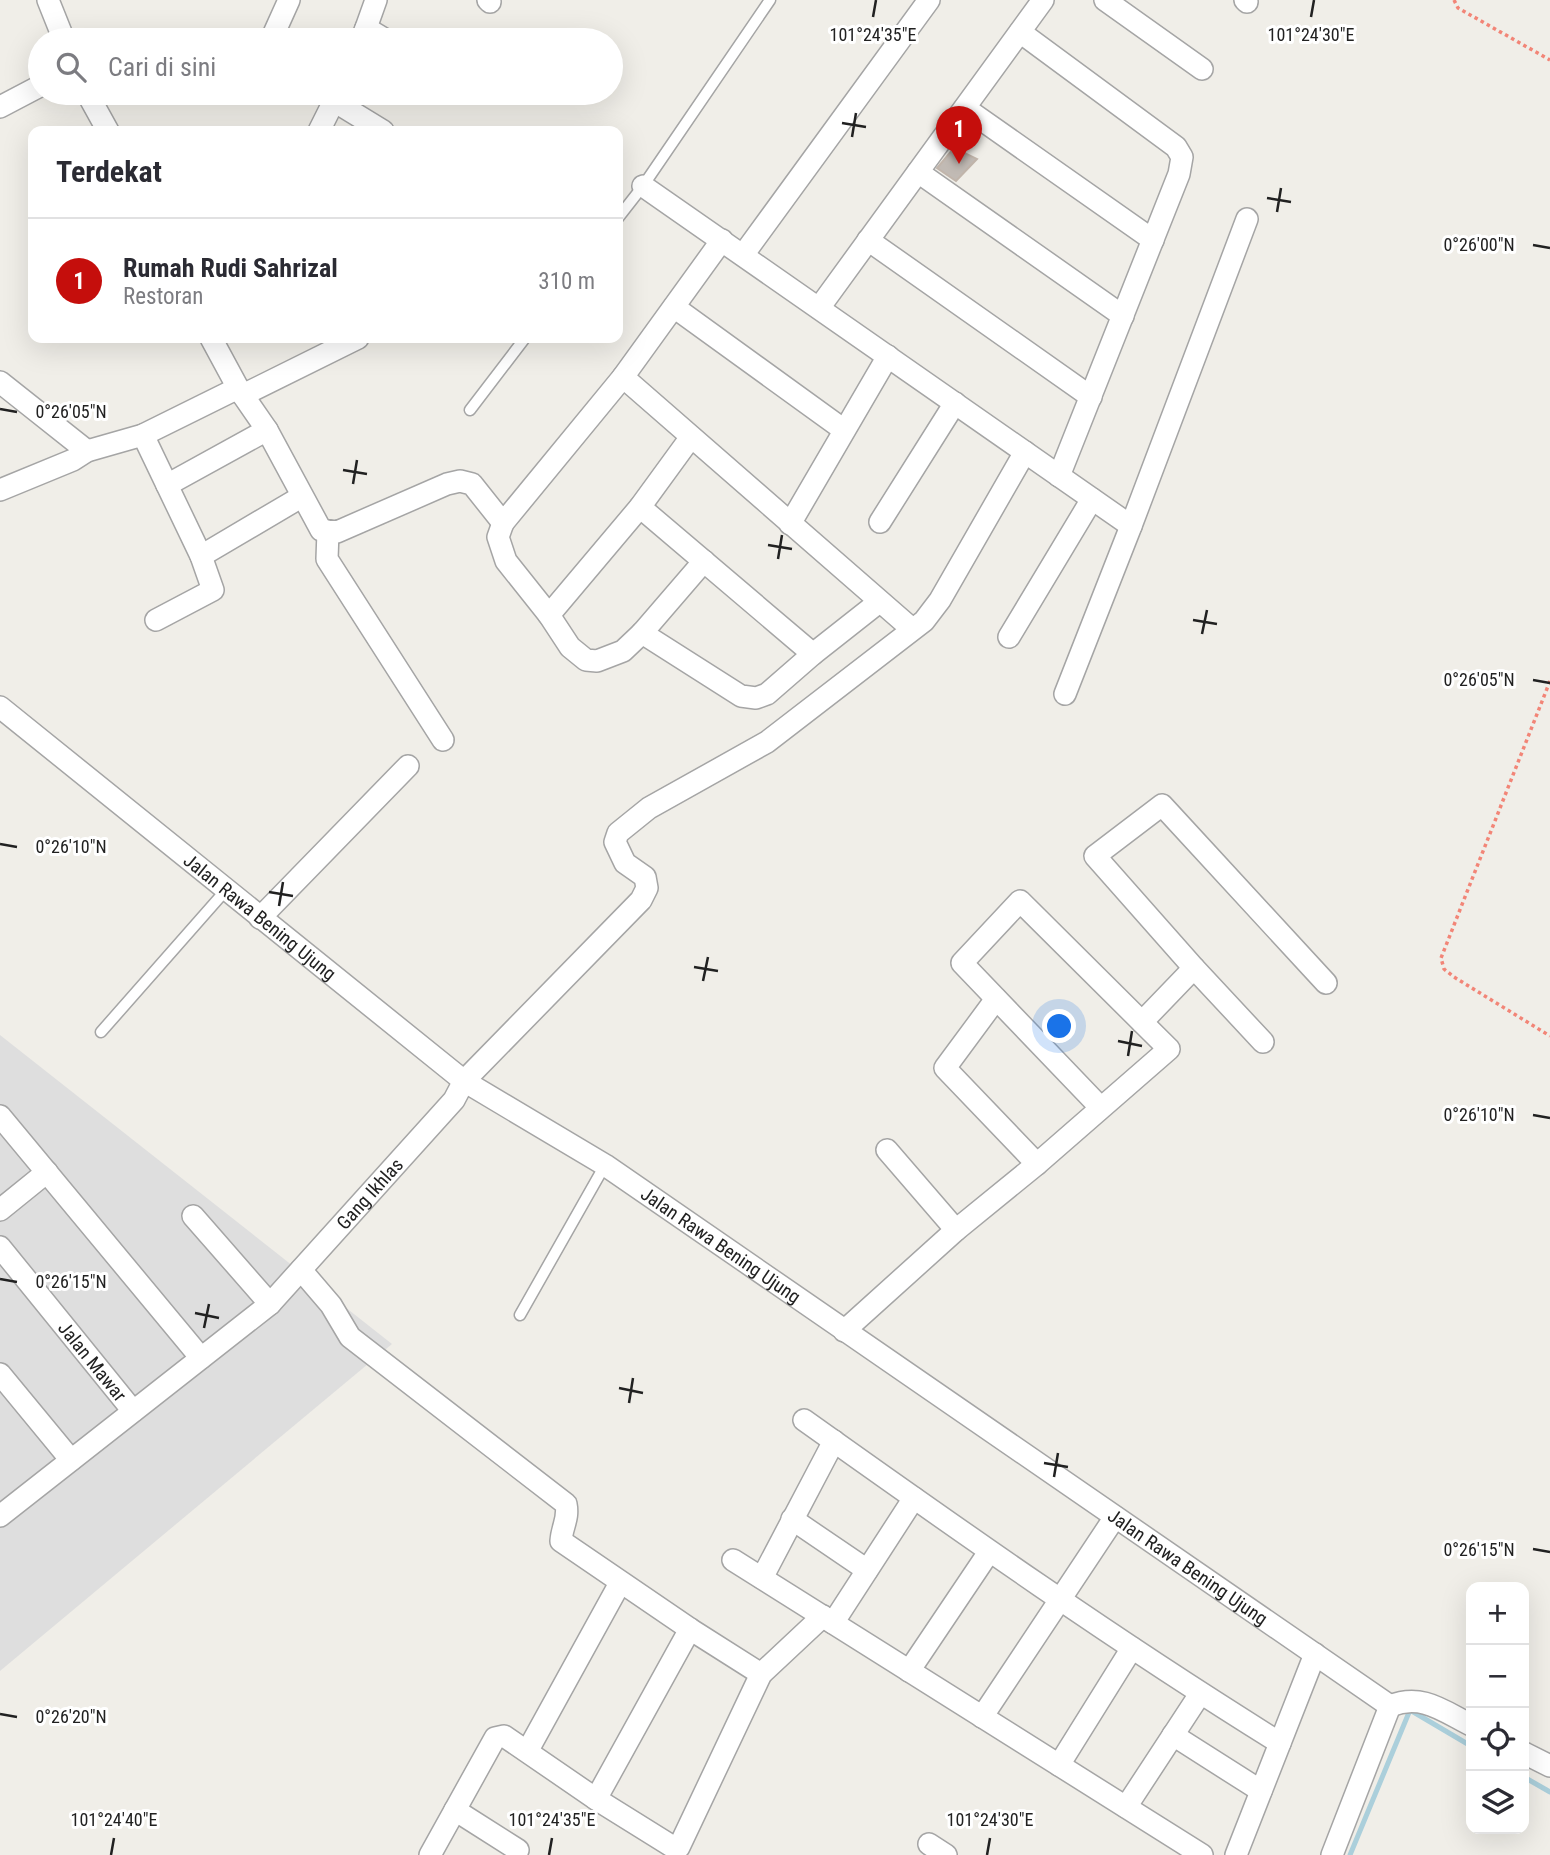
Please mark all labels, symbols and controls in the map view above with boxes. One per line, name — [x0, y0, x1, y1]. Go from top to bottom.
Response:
text: 101°24'35"E — [830, 24, 916, 45]
text: 101°24'30"E — [1268, 24, 1354, 45]
search box — [28, 28, 623, 105]
icon: search — [52, 48, 90, 86]
text: Cari di sini — [108, 52, 216, 82]
pin: 1 — [936, 106, 982, 164]
text: Terdekat — [56, 154, 162, 189]
text: 0°26'00"N — [1443, 234, 1515, 255]
text: Rumah Rudi Sahrizal — [123, 253, 338, 283]
text: 1 — [73, 268, 85, 295]
text: 310 m — [538, 268, 595, 295]
text: Restoran — [123, 283, 203, 310]
text: 0°26'05"N — [35, 401, 107, 422]
text: 0°26'05"N — [1443, 669, 1515, 690]
text: 0°26'10"N — [35, 836, 107, 857]
street label: Jalan Rawa Bening Ujung — [179, 849, 340, 985]
your location — [1042, 1009, 1076, 1043]
text: 0°26'10"N — [1443, 1104, 1515, 1125]
street label: Gang Ikhlas — [332, 1154, 408, 1234]
street label: Jalan Rawa Bening Ujung — [636, 1182, 805, 1308]
text: 0°26'15"N — [35, 1271, 107, 1292]
street label: Jalan Mawar — [53, 1317, 132, 1406]
street label: Jalan Rawa Bening Ujung — [1103, 1504, 1272, 1630]
text: 0°26'15"N — [1443, 1539, 1515, 1560]
map controls — [1466, 1582, 1529, 1834]
button: + — [1466, 1582, 1529, 1645]
button: − — [1466, 1645, 1529, 1708]
text: 0°26'20"N — [35, 1706, 107, 1727]
button: locate — [1466, 1708, 1529, 1771]
button: layers — [1466, 1771, 1529, 1834]
text: 101°24'40"E — [71, 1809, 157, 1830]
text: 101°24'35"E — [509, 1809, 595, 1830]
text: 101°24'30"E — [947, 1809, 1033, 1830]

